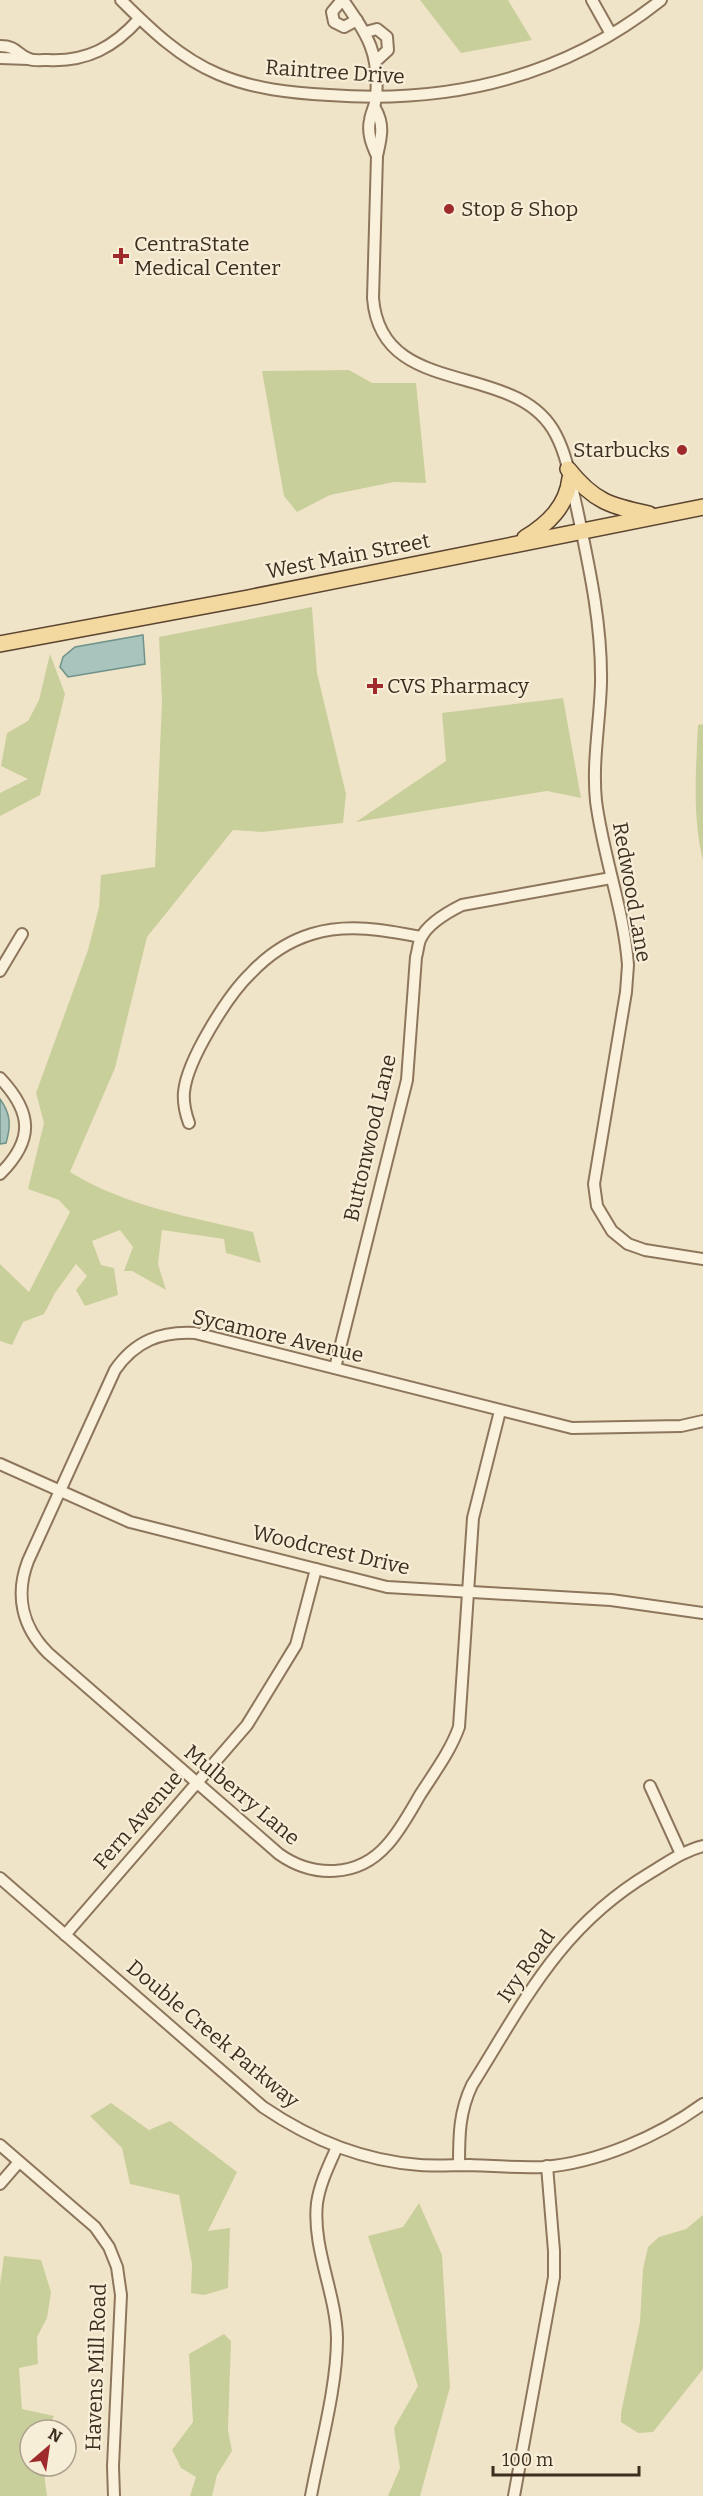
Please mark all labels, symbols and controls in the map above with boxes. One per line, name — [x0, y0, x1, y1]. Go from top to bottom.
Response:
street label: Raintree Drive — [264, 54, 406, 90]
place label: Stop & Shop — [461, 196, 578, 222]
marker: Stop & Shop — [442, 202, 456, 216]
place label: CentraState Medical Center — [134, 231, 281, 281]
marker: CentraState Medical Center — [112, 247, 130, 265]
place label: Starbucks — [573, 437, 670, 463]
marker: Starbucks — [675, 443, 689, 457]
street label: West Main Street — [264, 527, 432, 585]
place label: CVS Pharmacy — [387, 673, 530, 699]
marker: CVS Pharmacy — [368, 679, 382, 693]
street label: Redwood Lane — [607, 820, 657, 964]
street label: Buttonwood Lane — [338, 1052, 402, 1224]
street label: Sycamore Avenue — [190, 1304, 366, 1368]
street label: Woodcrest Drive — [250, 1519, 412, 1581]
street label: Mulberry Lane — [179, 1739, 305, 1851]
street label: Fern Avenue — [88, 1765, 188, 1875]
street label: Ivy Road — [492, 1924, 560, 2008]
street label: Double Creek Parkway — [121, 1954, 305, 2114]
street label: Havens Mill Road — [80, 2283, 112, 2451]
north arrow — [18, 2418, 78, 2478]
text: N — [45, 2424, 65, 2447]
scale bar — [493, 2439, 638, 2477]
text: 100 m — [502, 2449, 553, 2471]

